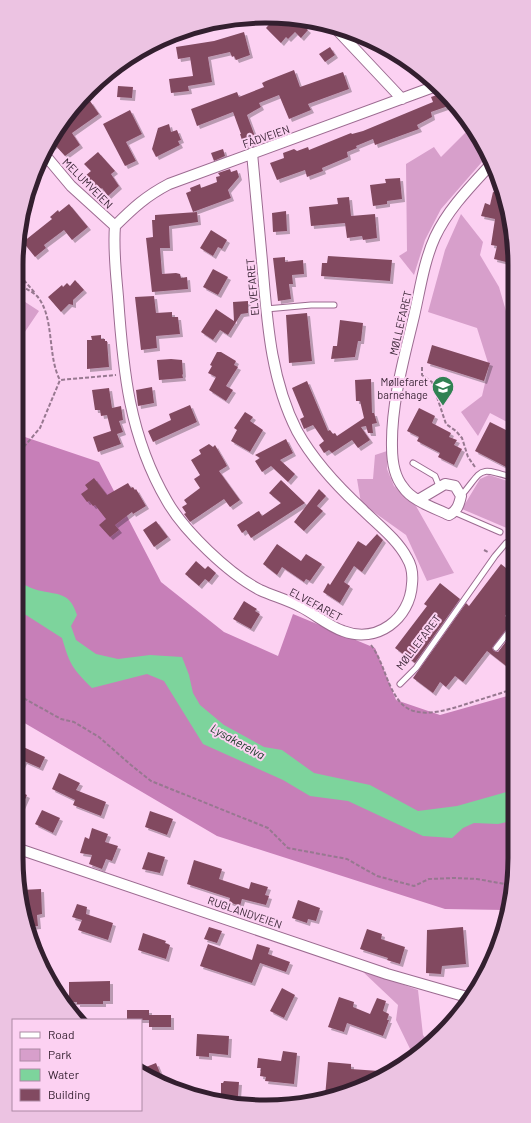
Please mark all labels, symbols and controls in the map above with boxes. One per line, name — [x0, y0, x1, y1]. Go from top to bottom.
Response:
street label: FÅDVEIEN — [240, 121, 291, 150]
street label: MELUMVEIEN — [60, 155, 116, 211]
street label: ELVEFARET — [243, 258, 261, 316]
street label: MØLLEFARET — [386, 289, 414, 357]
school or university icon: Møllefaret barnehage — [430, 374, 456, 407]
place label: Møllefaret barnehage — [377, 375, 428, 401]
street label: ELVEFARET — [288, 585, 344, 623]
street label: MØLLEFARET — [393, 612, 443, 672]
water label: Lysakerelva — [208, 720, 268, 762]
street label: RUGLANDVEIEN — [206, 893, 284, 931]
legend — [12, 1019, 142, 1111]
text: Road — [48, 1027, 75, 1041]
text: Park — [48, 1047, 72, 1061]
text: Water — [48, 1067, 80, 1081]
text: Building — [48, 1087, 90, 1101]

